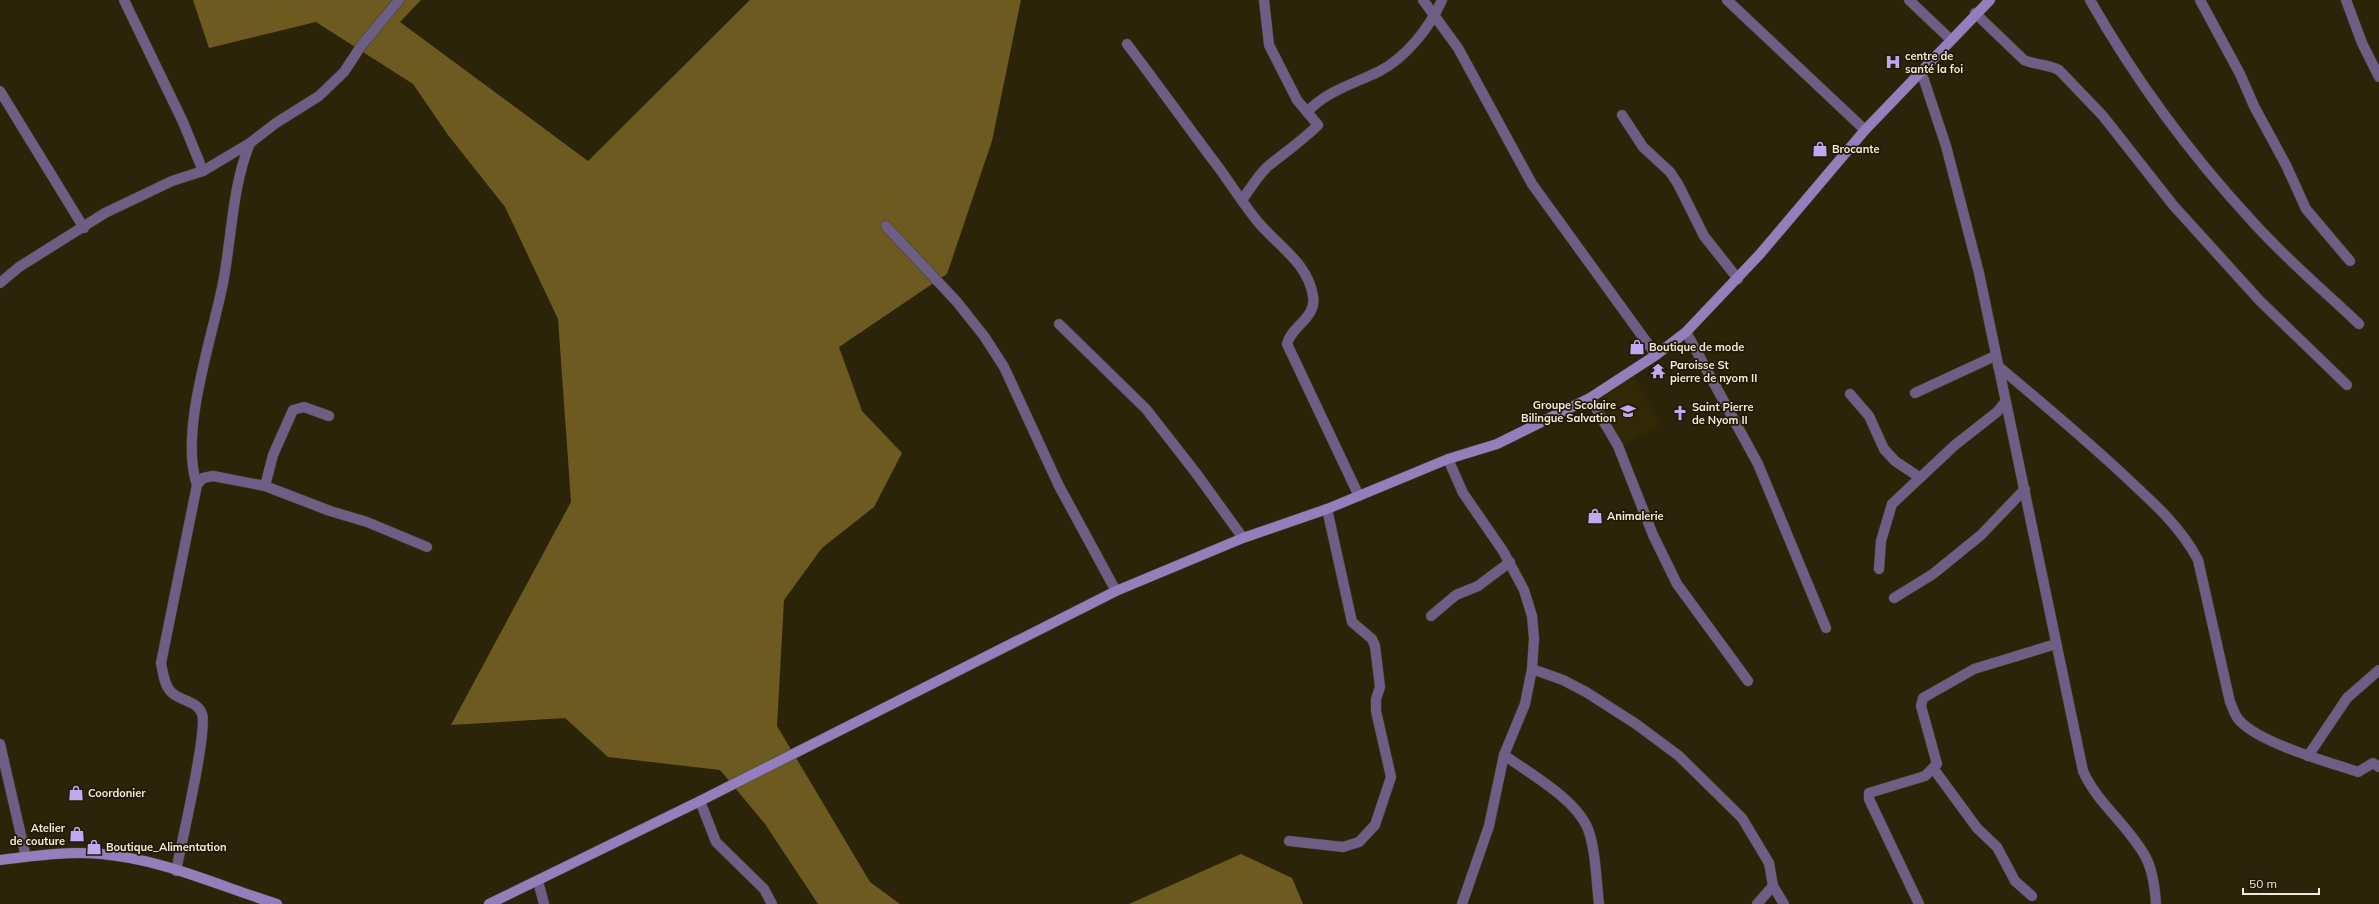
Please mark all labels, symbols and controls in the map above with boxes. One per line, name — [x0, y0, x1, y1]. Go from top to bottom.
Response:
place label: centre de santé la foi — [1905, 49, 1963, 76]
hospital icon: centre de santé la foi — [1884, 53, 1902, 71]
shop icon: Brocante — [1811, 140, 1829, 158]
place label: Brocante — [1832, 142, 1879, 156]
shop icon: Boutique de mode — [1628, 338, 1646, 356]
place label: Boutique de mode — [1649, 340, 1744, 354]
place label: Paroisse St pierre de nyom II — [1670, 358, 1757, 385]
temple icon: Paroisse St pierre de nyom II — [1649, 362, 1667, 380]
place label: Groupe Scolaire Bilingue Salvation — [1521, 398, 1616, 425]
place label: Saint Pierre de Nyom II — [1692, 400, 1753, 427]
school or university icon: Groupe Scolaire Bilingue Salvation — [1619, 402, 1637, 420]
church icon: Saint Pierre de Nyom II — [1671, 404, 1689, 422]
shop icon: Animalerie — [1586, 507, 1604, 525]
place label: Animalerie — [1607, 509, 1664, 523]
shop icon: Coordonier — [67, 784, 85, 802]
place label: Coordonier — [88, 786, 146, 800]
place label: Atelier de couture — [10, 821, 66, 848]
shop icon: Atelier de couture — [68, 825, 86, 843]
shop icon: Boutique_Alimentation — [85, 838, 103, 856]
place label: Boutique_Alimentation — [106, 840, 227, 854]
scale bar — [2243, 870, 2319, 896]
text: 50 m — [2249, 876, 2277, 891]

